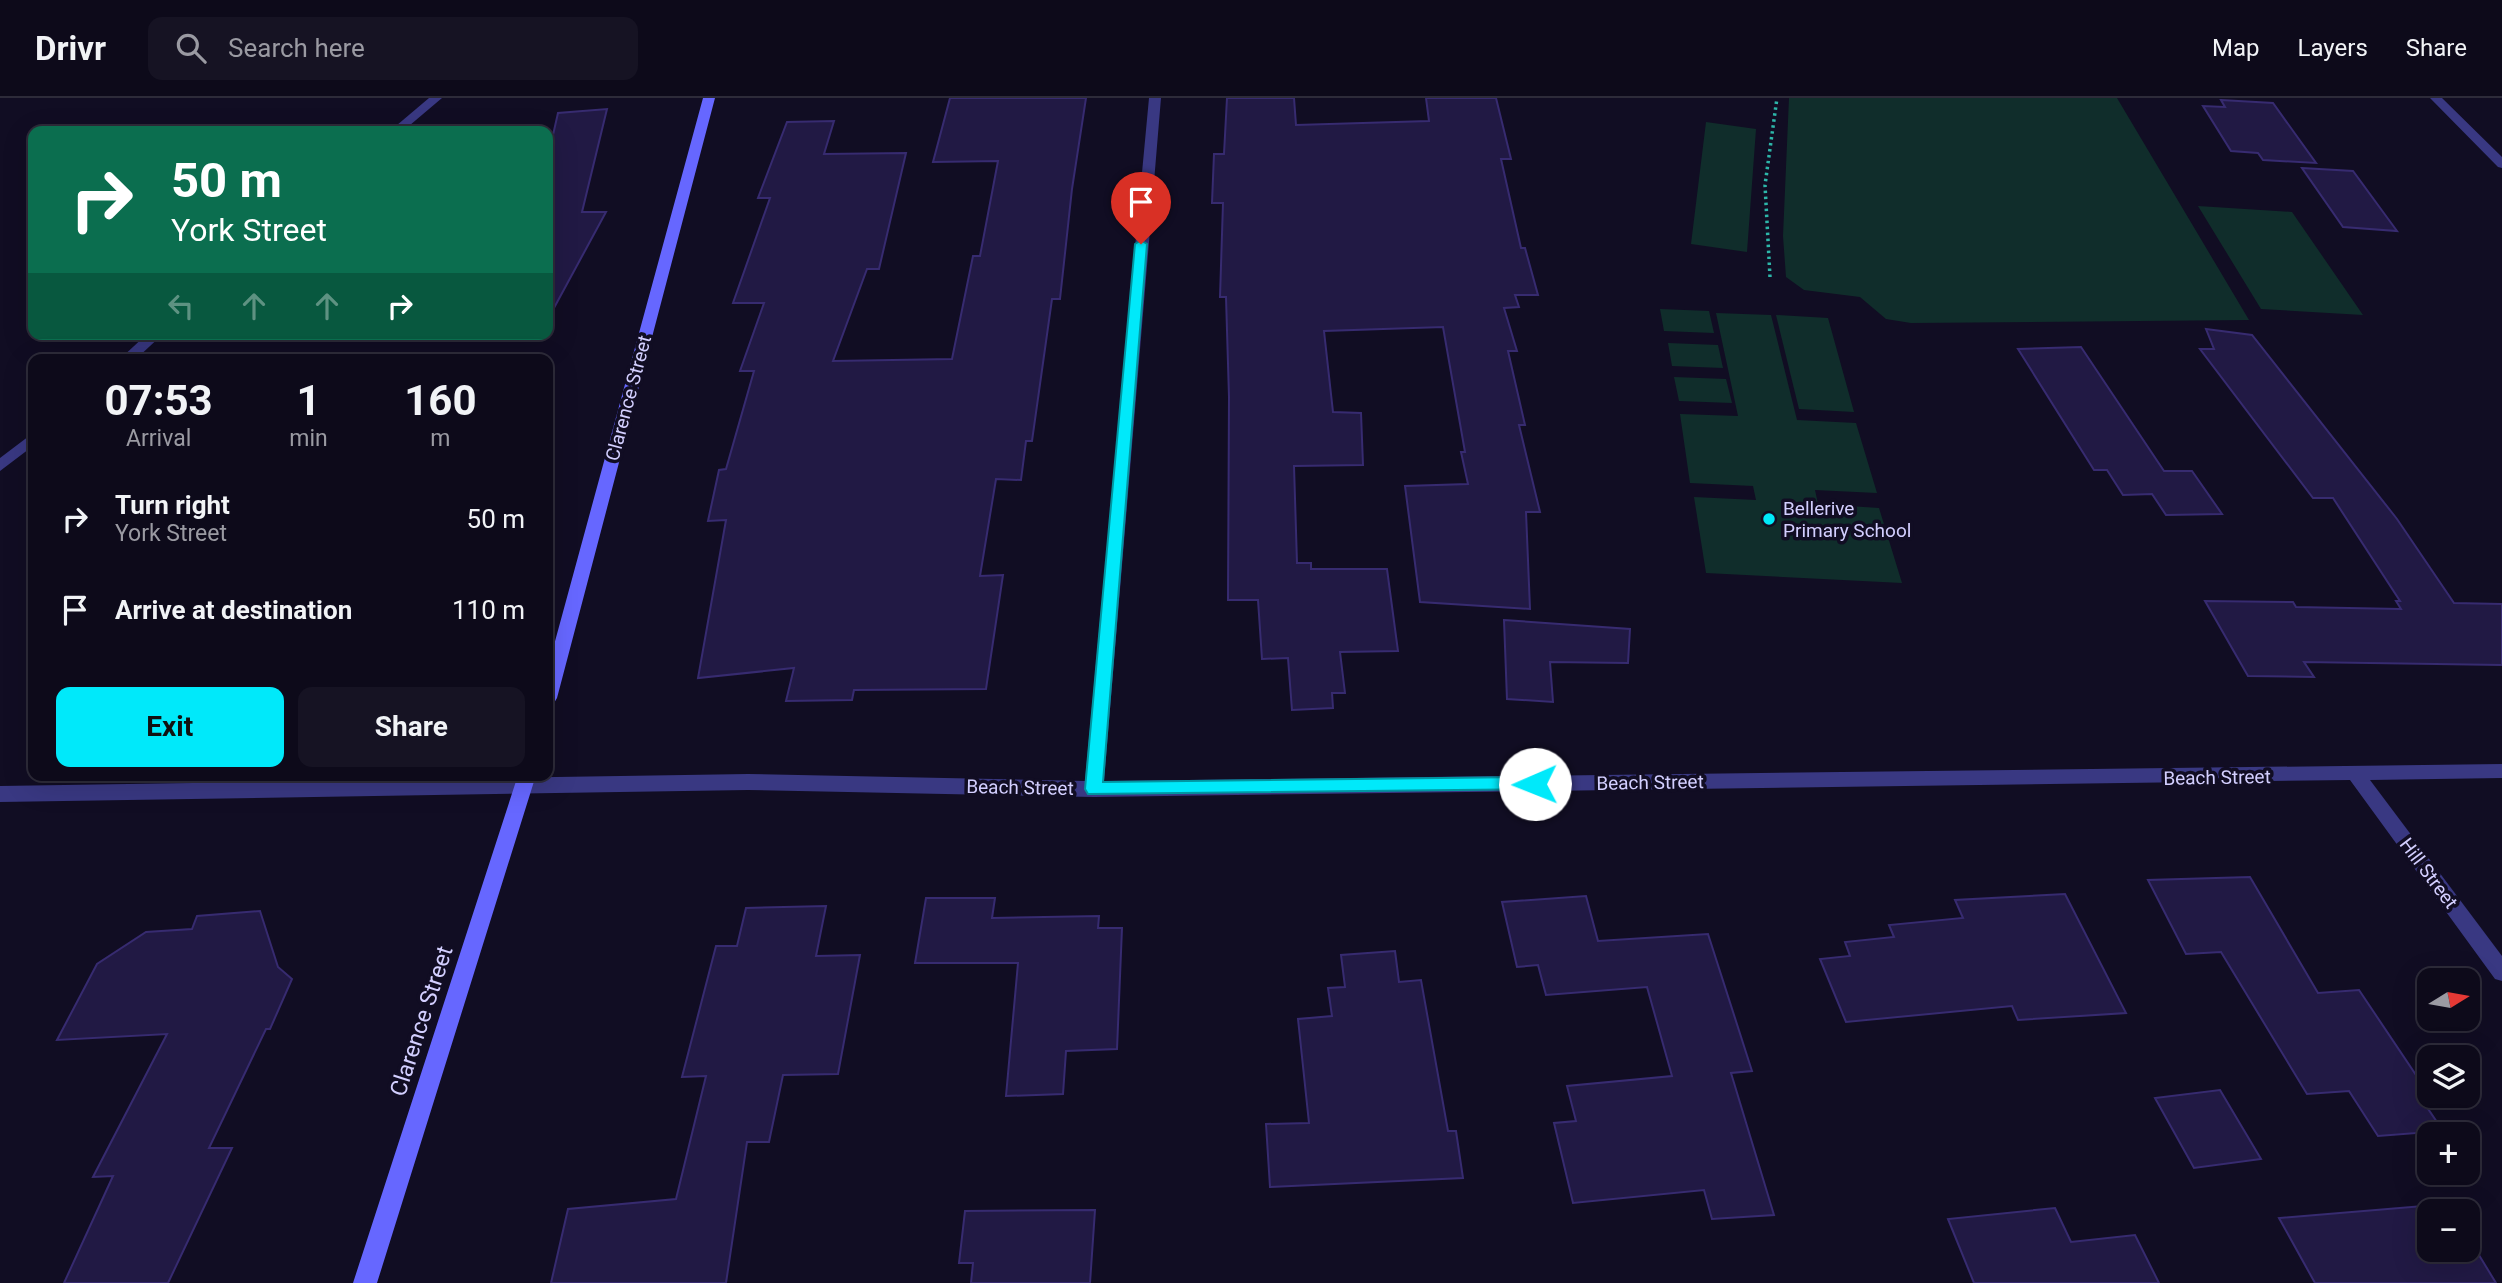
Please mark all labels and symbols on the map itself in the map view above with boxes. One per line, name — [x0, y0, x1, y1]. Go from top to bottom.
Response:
pin — [1111, 172, 1171, 244]
street label: Clarence Street — [601, 333, 656, 463]
place label: Bellerive Primary School — [1783, 497, 1911, 542]
marker: Bellerive Primary School — [1761, 511, 1777, 527]
position arrow — [1498, 747, 1572, 821]
street label: Beach Street — [2163, 765, 2271, 790]
street label: Beach Street — [1596, 770, 1704, 795]
street label: Beach Street — [966, 775, 1074, 800]
street label: Hill Street — [2395, 834, 2463, 913]
street label: Clarence Street — [385, 943, 458, 1100]
north arrow — [2417, 968, 2480, 1031]

